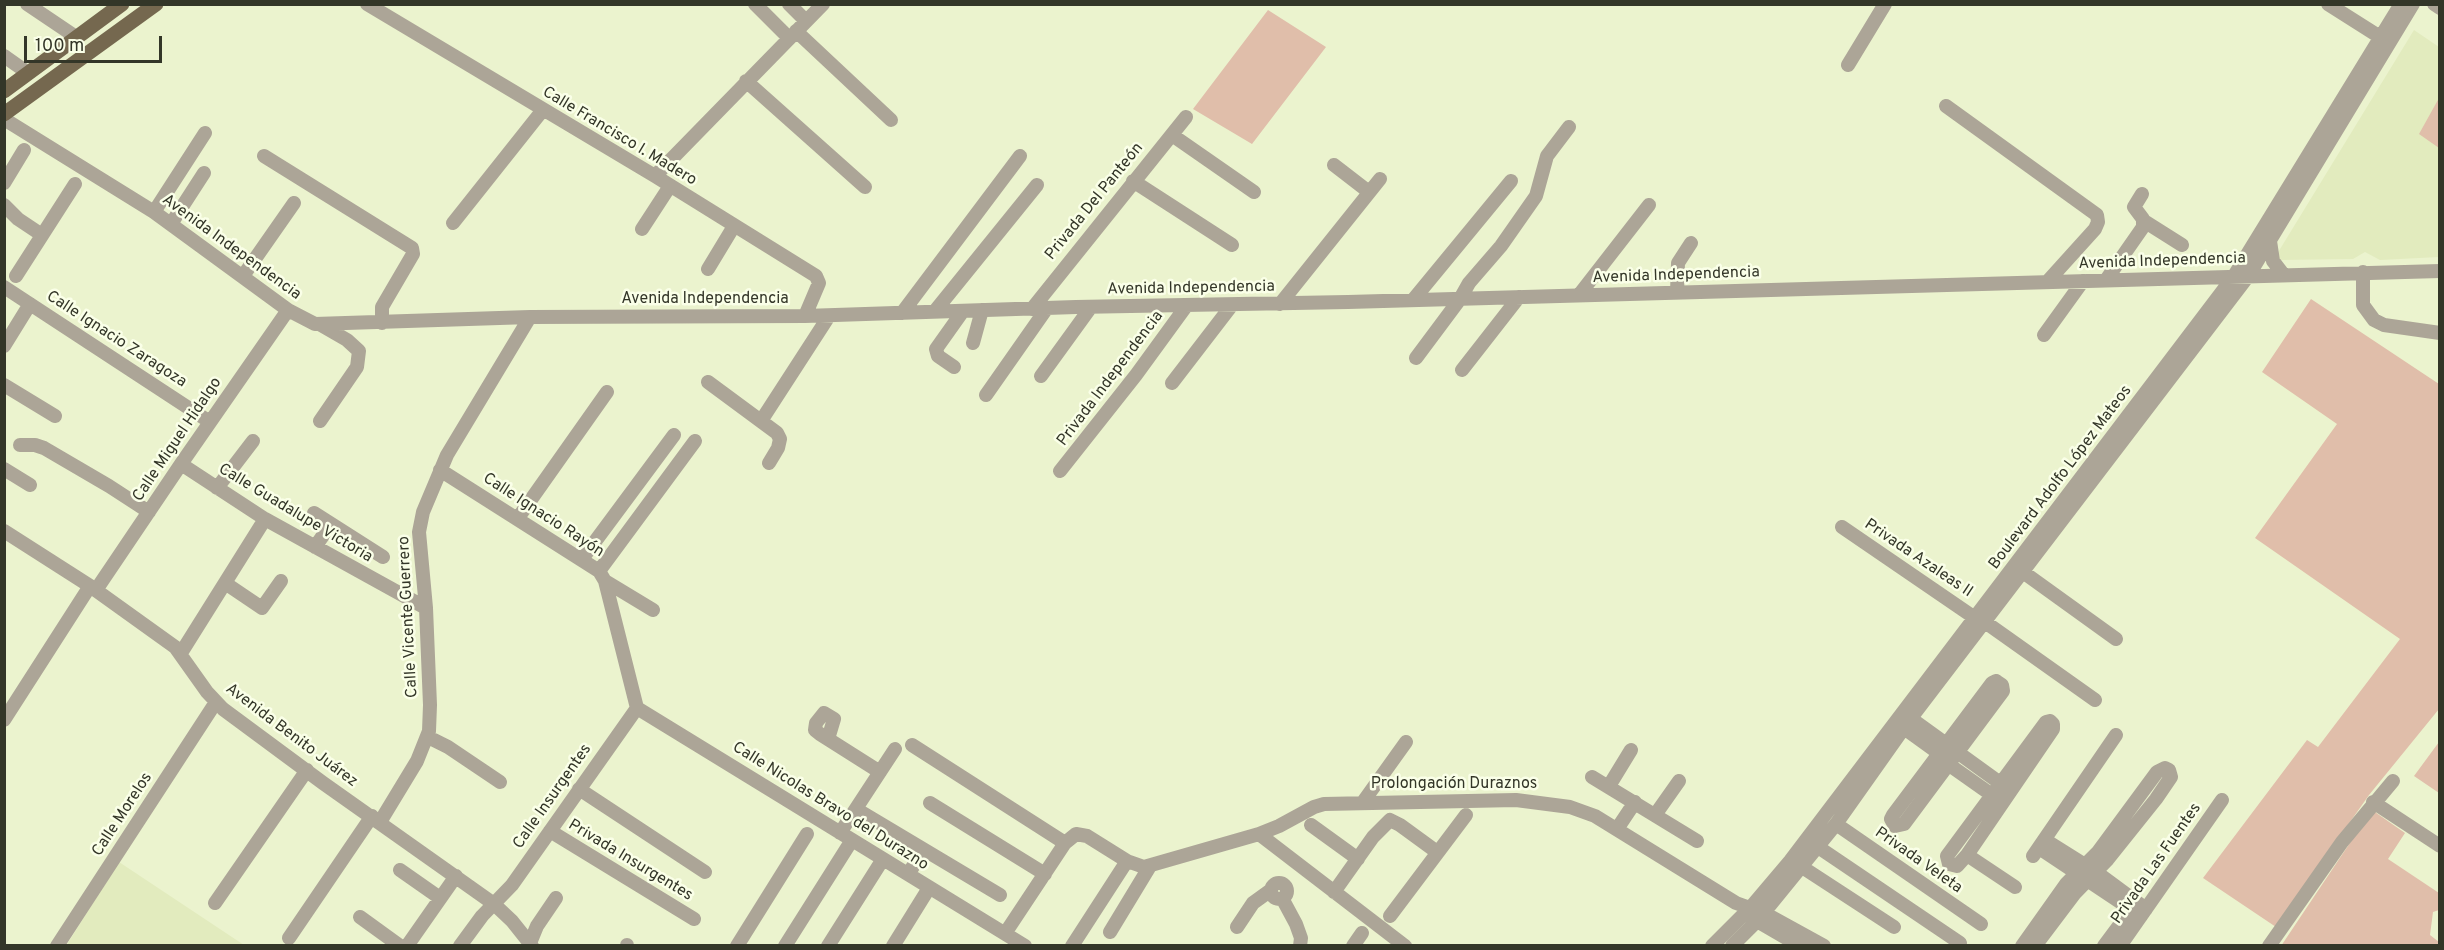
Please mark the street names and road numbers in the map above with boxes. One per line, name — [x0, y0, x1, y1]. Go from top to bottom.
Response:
street label: Calle Francisco I. Madero — [538, 83, 700, 191]
street label: Privada Del Panteón — [1042, 140, 1148, 264]
street label: Avenida Independencia — [158, 191, 304, 305]
street label: Avenida Independencia — [2078, 249, 2246, 275]
street label: Avenida Independencia — [1592, 263, 1760, 289]
street label: Avenida Independencia — [1107, 278, 1275, 300]
street label: Calle Ignacio Zaragoza — [42, 287, 190, 393]
street label: Avenida Independencia — [621, 290, 789, 310]
street label: Privada Independencia — [1054, 308, 1168, 450]
street label: Calle Miguel Hidalgo — [129, 374, 227, 506]
street label: Boulevard Adolfo López Mateos — [1985, 382, 2137, 574]
street label: Calle Guadalupe Victoria — [214, 460, 376, 568]
street label: Calle Ignacio Rayón — [479, 470, 607, 562]
street label: Privada Azaleas II — [1860, 516, 1976, 602]
street label: Calle Vicente Guerrero — [395, 536, 423, 698]
street label: Avenida Benito Juárez — [221, 680, 361, 792]
street label: Calle Nicolas Bravo del Durazno — [728, 739, 932, 875]
street label: Calle Insurgentes — [510, 741, 596, 853]
street label: Calle Morelos — [89, 769, 157, 861]
street label: Prolongación Duraznos — [1371, 775, 1537, 795]
street label: Privada Las Fuentes — [2108, 800, 2206, 928]
street label: Privada Insurgentes — [564, 816, 696, 906]
street label: Privada Veleta — [1871, 824, 1965, 898]

